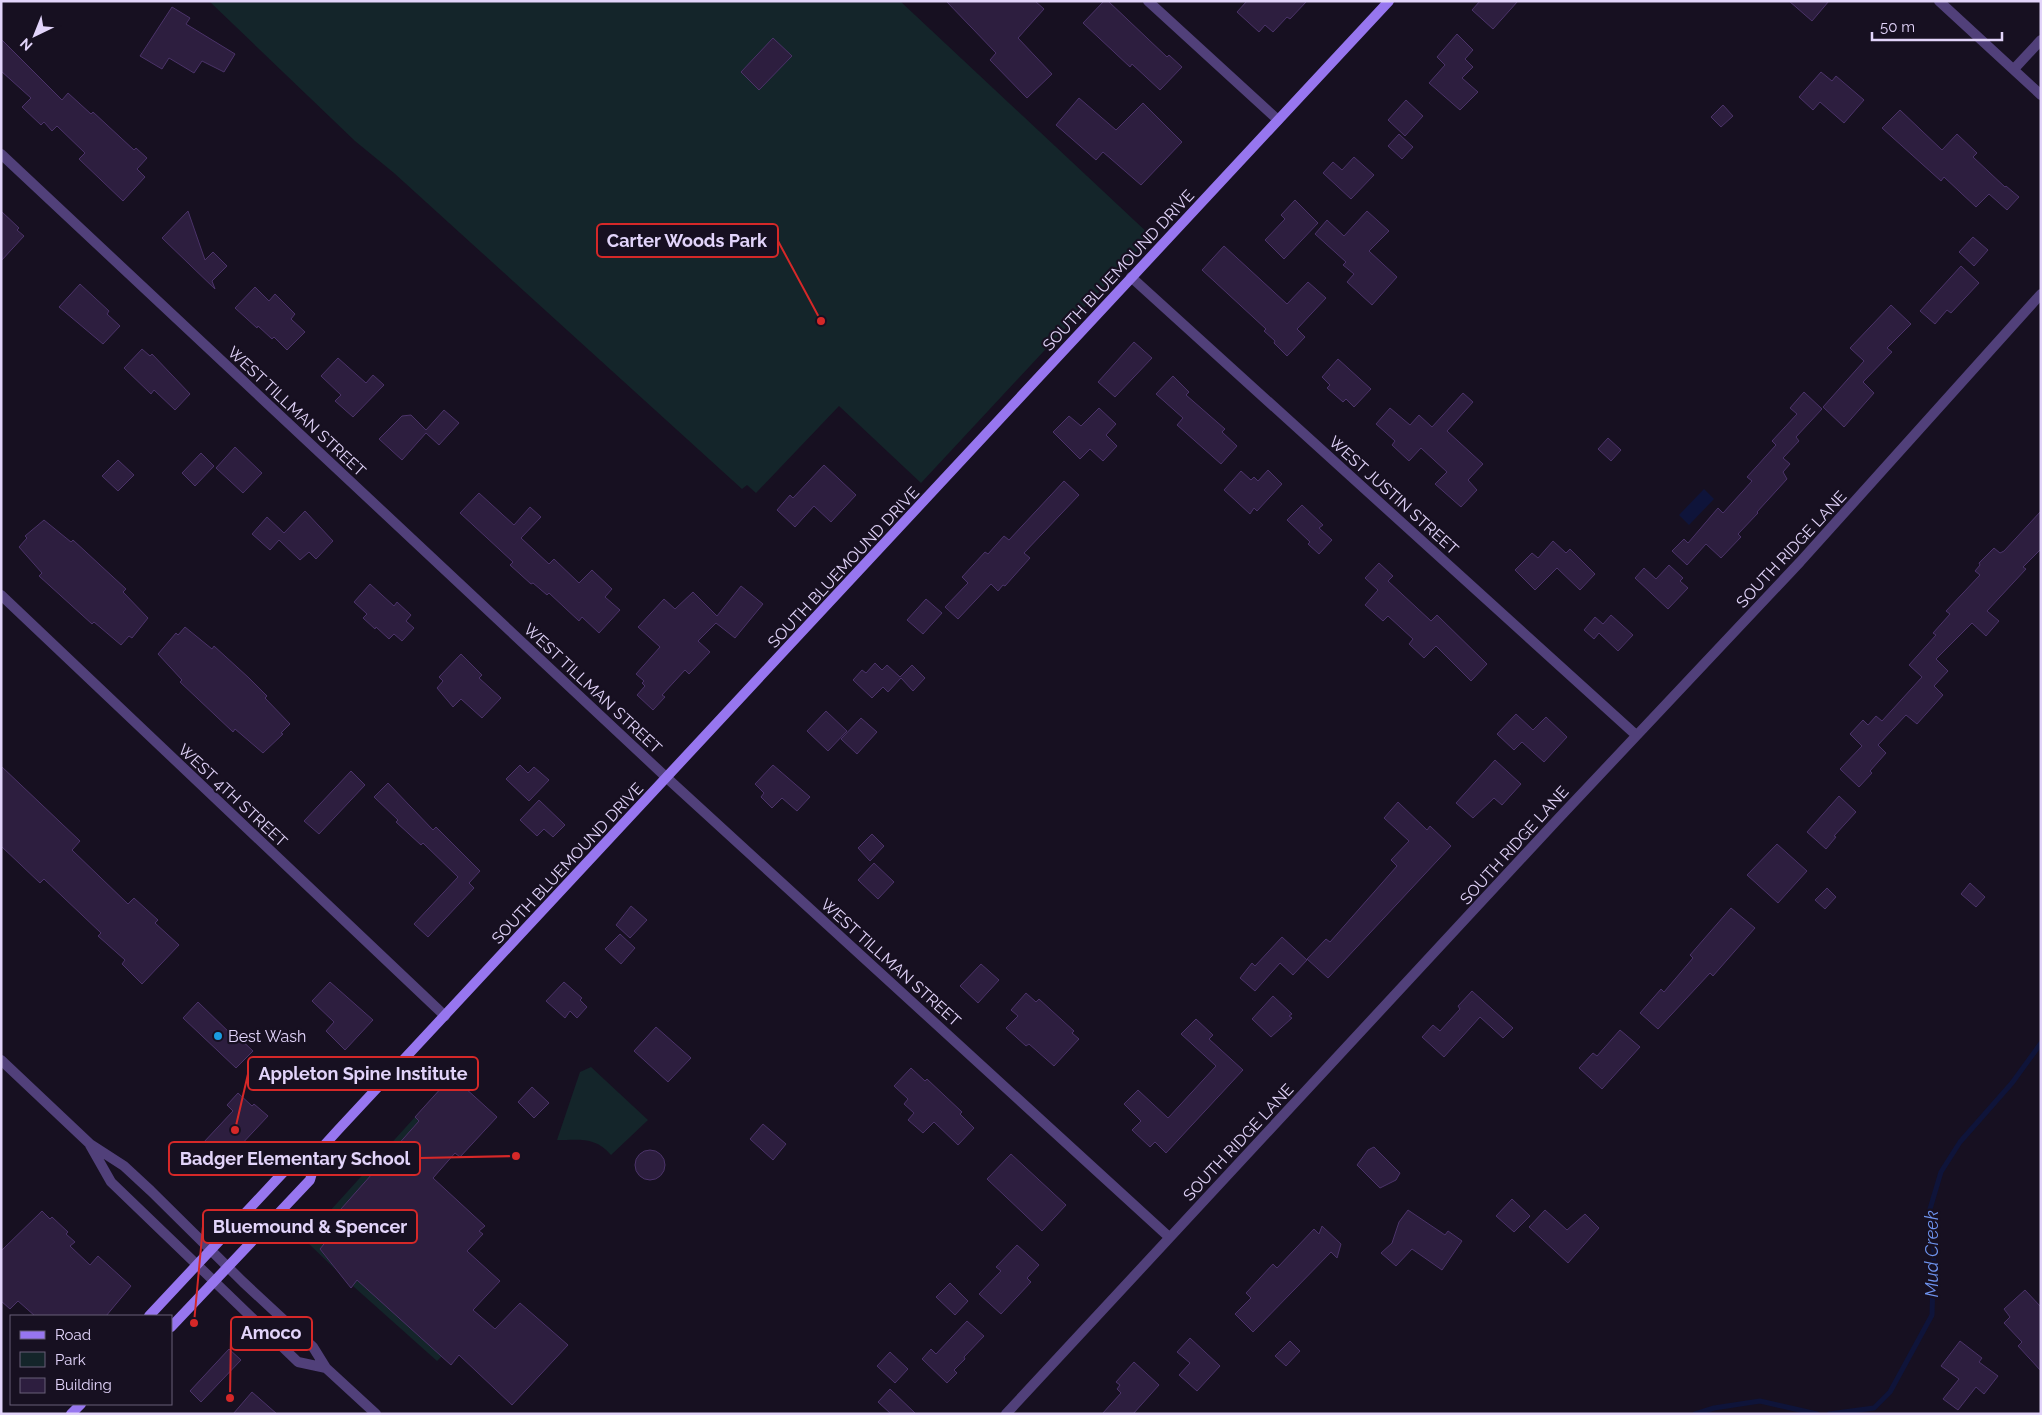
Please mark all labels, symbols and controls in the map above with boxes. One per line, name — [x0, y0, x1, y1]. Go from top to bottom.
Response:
north arrow — [10, 10, 60, 60]
scale bar — [1872, 10, 2002, 42]
text: 50 m — [1880, 18, 1915, 36]
text: N — [17, 35, 35, 54]
street label: SOUTH BLUEMOUND DRIVE — [1039, 186, 1198, 355]
callout: Carter Woods Park — [597, 224, 778, 257]
text: Carter Woods Park — [607, 230, 768, 251]
street label: WEST TILLMAN STREET — [224, 342, 370, 480]
street label: WEST JUSTIN STREET — [1325, 432, 1463, 559]
street label: SOUTH BLUEMOUND DRIVE — [764, 483, 923, 652]
street label: SOUTH RIDGE LANE — [1732, 487, 1851, 612]
street label: WEST TILLMAN STREET — [520, 619, 666, 757]
street label: WEST 4TH STREET — [174, 740, 291, 851]
street label: SOUTH BLUEMOUND DRIVE — [488, 779, 647, 948]
street label: SOUTH RIDGE LANE — [1456, 782, 1573, 908]
street label: WEST TILLMAN STREET — [817, 894, 965, 1030]
place label: Best Wash — [228, 1027, 306, 1046]
marker: Best Wash — [212, 1030, 224, 1042]
callout: Appleton Spine Institute — [248, 1057, 478, 1090]
text: Appleton Spine Institute — [258, 1063, 468, 1084]
street label: SOUTH RIDGE LANE — [1179, 1080, 1298, 1205]
callout: Badger Elementary School — [169, 1142, 420, 1175]
text: Badger Elementary School — [180, 1148, 411, 1169]
callout: Bluemound & Spencer — [203, 1210, 417, 1243]
water label: Mud Creek — [1921, 1210, 1942, 1298]
text: Bluemound & Spencer — [213, 1216, 407, 1237]
legend — [10, 1315, 172, 1405]
callout: Amoco — [231, 1317, 312, 1350]
text: Amoco — [241, 1322, 301, 1343]
text: Road — [55, 1326, 91, 1344]
text: Park — [55, 1351, 86, 1369]
text: Building — [55, 1376, 112, 1394]

